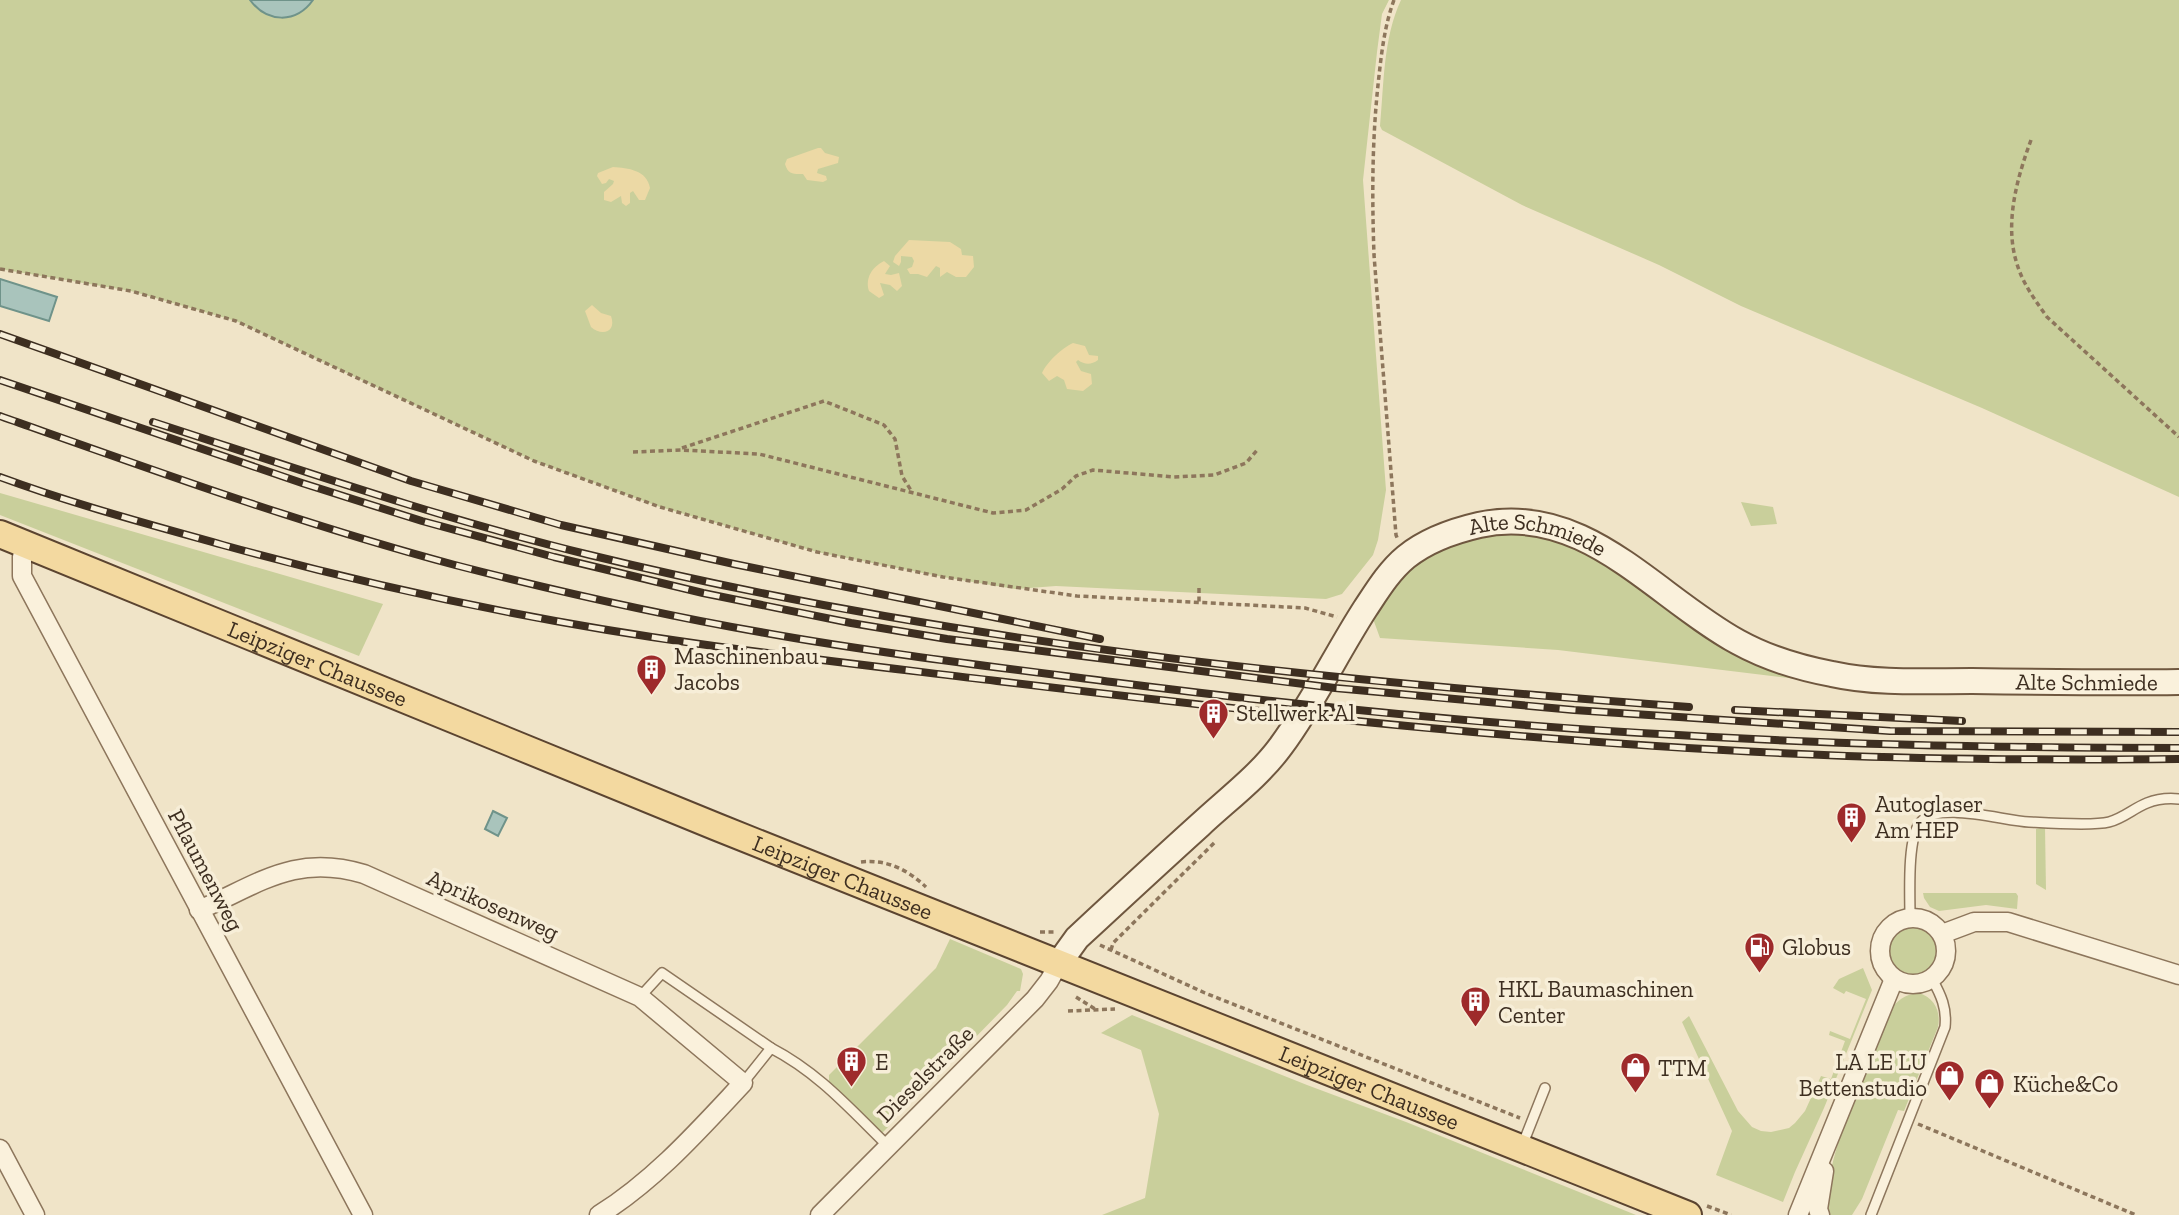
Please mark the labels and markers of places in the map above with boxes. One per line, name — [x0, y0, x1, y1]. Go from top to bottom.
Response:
place label: Maschinenbau Jacobs — [674, 642, 819, 696]
building icon: Maschinenbau Jacobs — [634, 652, 668, 696]
building icon: Stellwerk Al — [1196, 696, 1230, 740]
place label: Stellwerk Al — [1236, 699, 1355, 727]
place label: Autoglaser Am HEP — [1875, 790, 1983, 844]
building icon: Autoglaser Am HEP — [1835, 800, 1869, 844]
fuel station icon: Globus — [1742, 930, 1776, 974]
place label: Globus — [1782, 933, 1851, 961]
place label: HKL Baumaschinen Center — [1498, 975, 1693, 1029]
building icon: HKL Baumaschinen Center — [1458, 985, 1492, 1029]
building icon: E — [835, 1045, 869, 1089]
place label: E — [875, 1048, 889, 1076]
place label: LA LE LU Bettenstudio — [1799, 1048, 1927, 1102]
shop icon: TTM — [1618, 1051, 1652, 1095]
place label: TTM — [1658, 1054, 1707, 1082]
shop icon: LA LE LU Bettenstudio — [1933, 1058, 1967, 1102]
shop icon: Küche&Co — [1973, 1067, 2007, 1111]
place label: Küche&Co — [2013, 1070, 2118, 1098]

